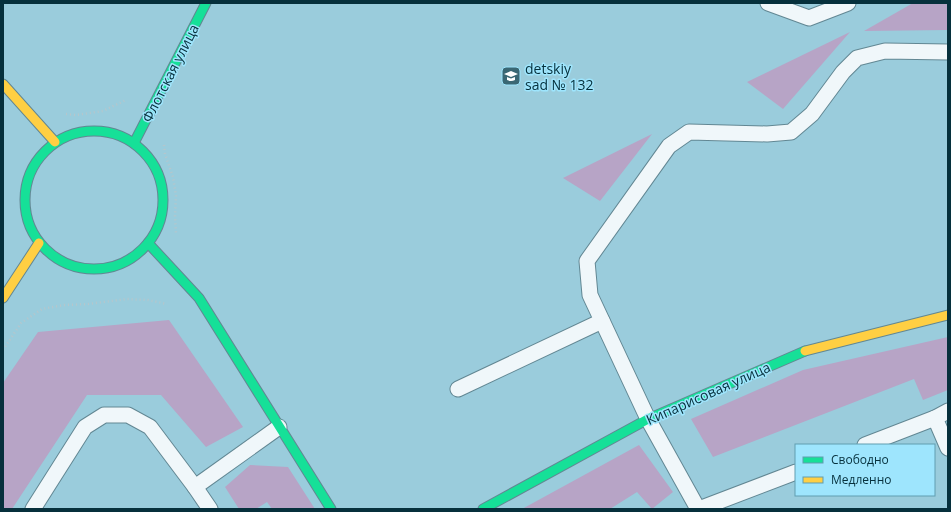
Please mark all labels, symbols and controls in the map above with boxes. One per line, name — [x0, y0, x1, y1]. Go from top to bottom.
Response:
street label: Флотская улица — [137, 21, 203, 125]
place label: detskiy sad № 132 — [525, 59, 594, 94]
school or university icon: detskiy sad № 132 — [500, 65, 522, 87]
street label: Кипарисовая улица — [643, 357, 773, 429]
legend — [795, 444, 935, 496]
text: Свободно — [831, 451, 889, 468]
text: Медленно — [831, 471, 891, 488]

